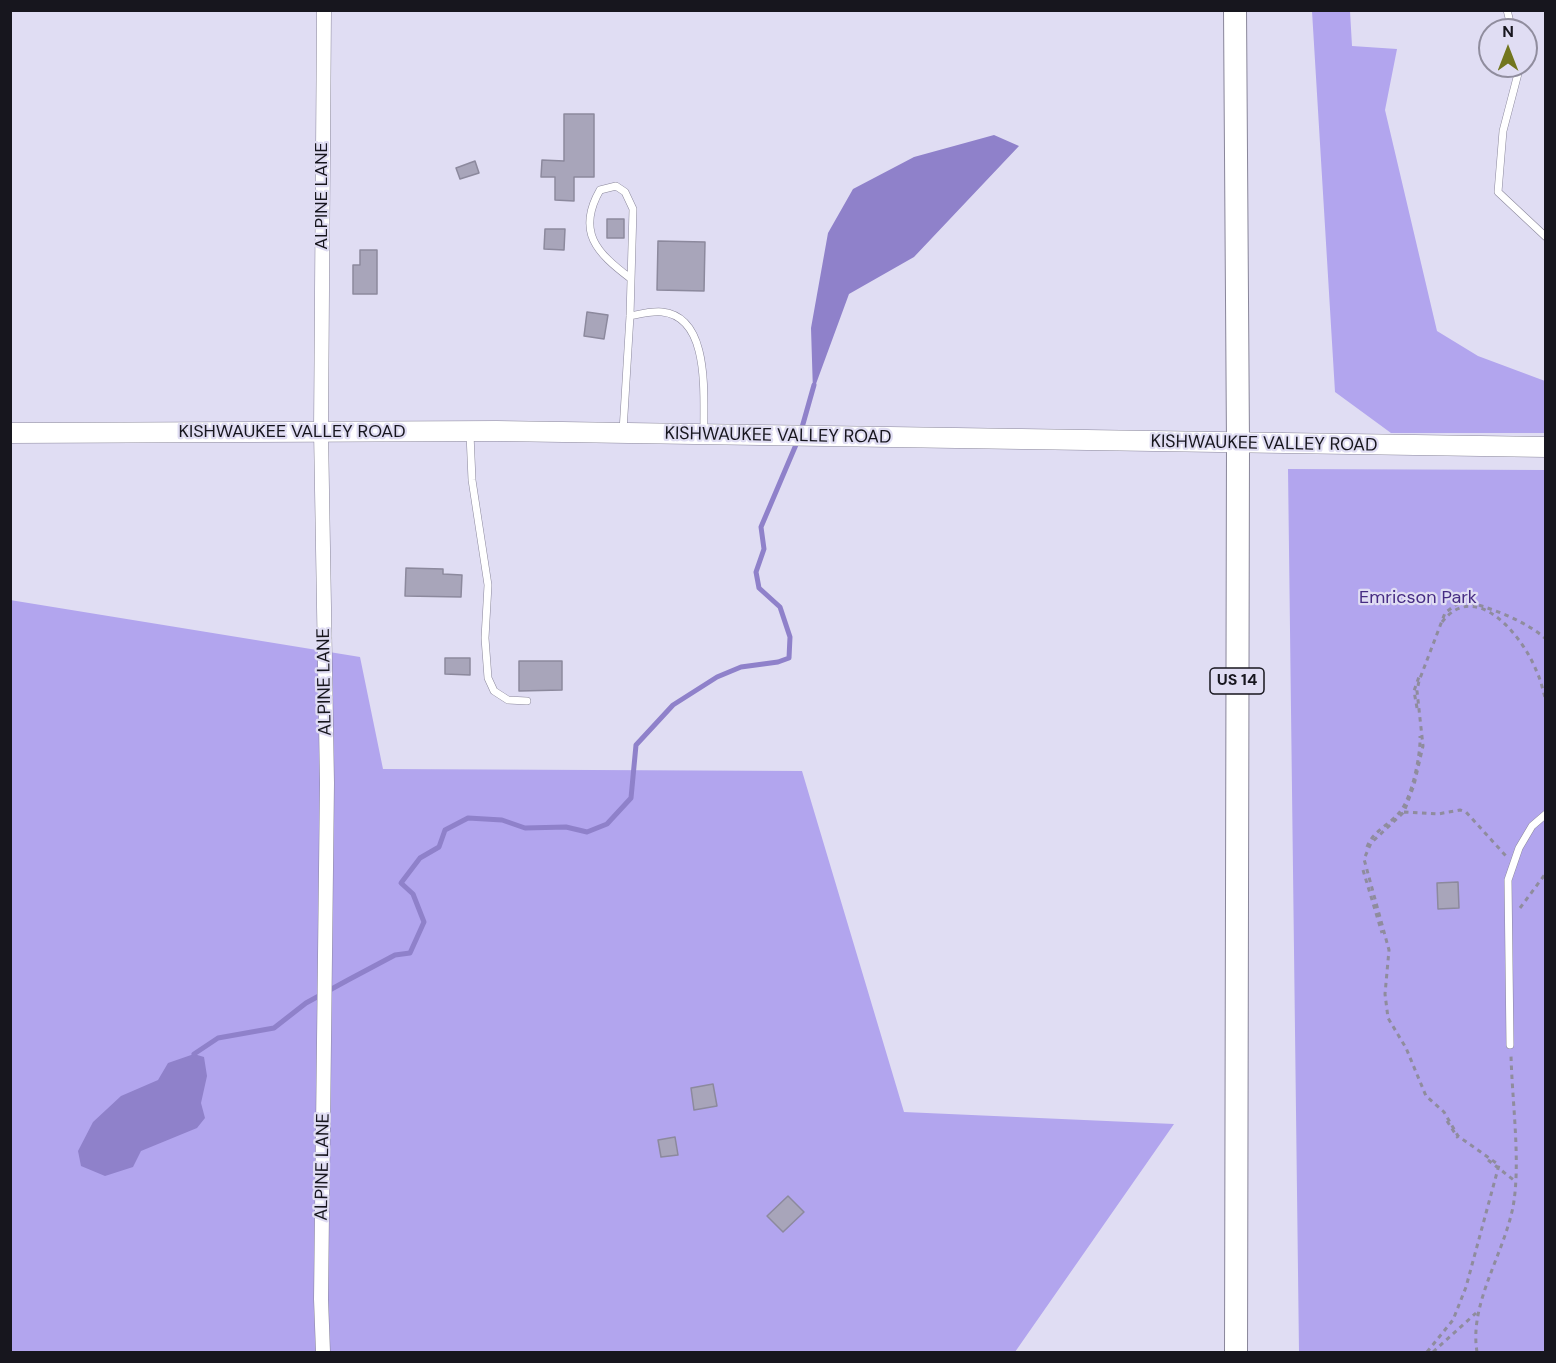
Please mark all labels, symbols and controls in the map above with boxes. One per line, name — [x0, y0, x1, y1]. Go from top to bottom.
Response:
north arrow — [1478, 18, 1538, 78]
text: N — [1502, 21, 1514, 42]
street label: ALPINE LANE — [311, 142, 333, 250]
street label: KISHWAUKEE VALLEY ROAD — [178, 421, 406, 443]
street label: KISHWAUKEE VALLEY ROAD — [664, 423, 892, 449]
street label: KISHWAUKEE VALLEY ROAD — [1150, 431, 1378, 457]
park label: Emricson Park — [1359, 587, 1477, 609]
street label: ALPINE LANE — [313, 628, 337, 736]
road number: US 14 — [1210, 668, 1264, 694]
street label: ALPINE LANE — [311, 1113, 335, 1221]

